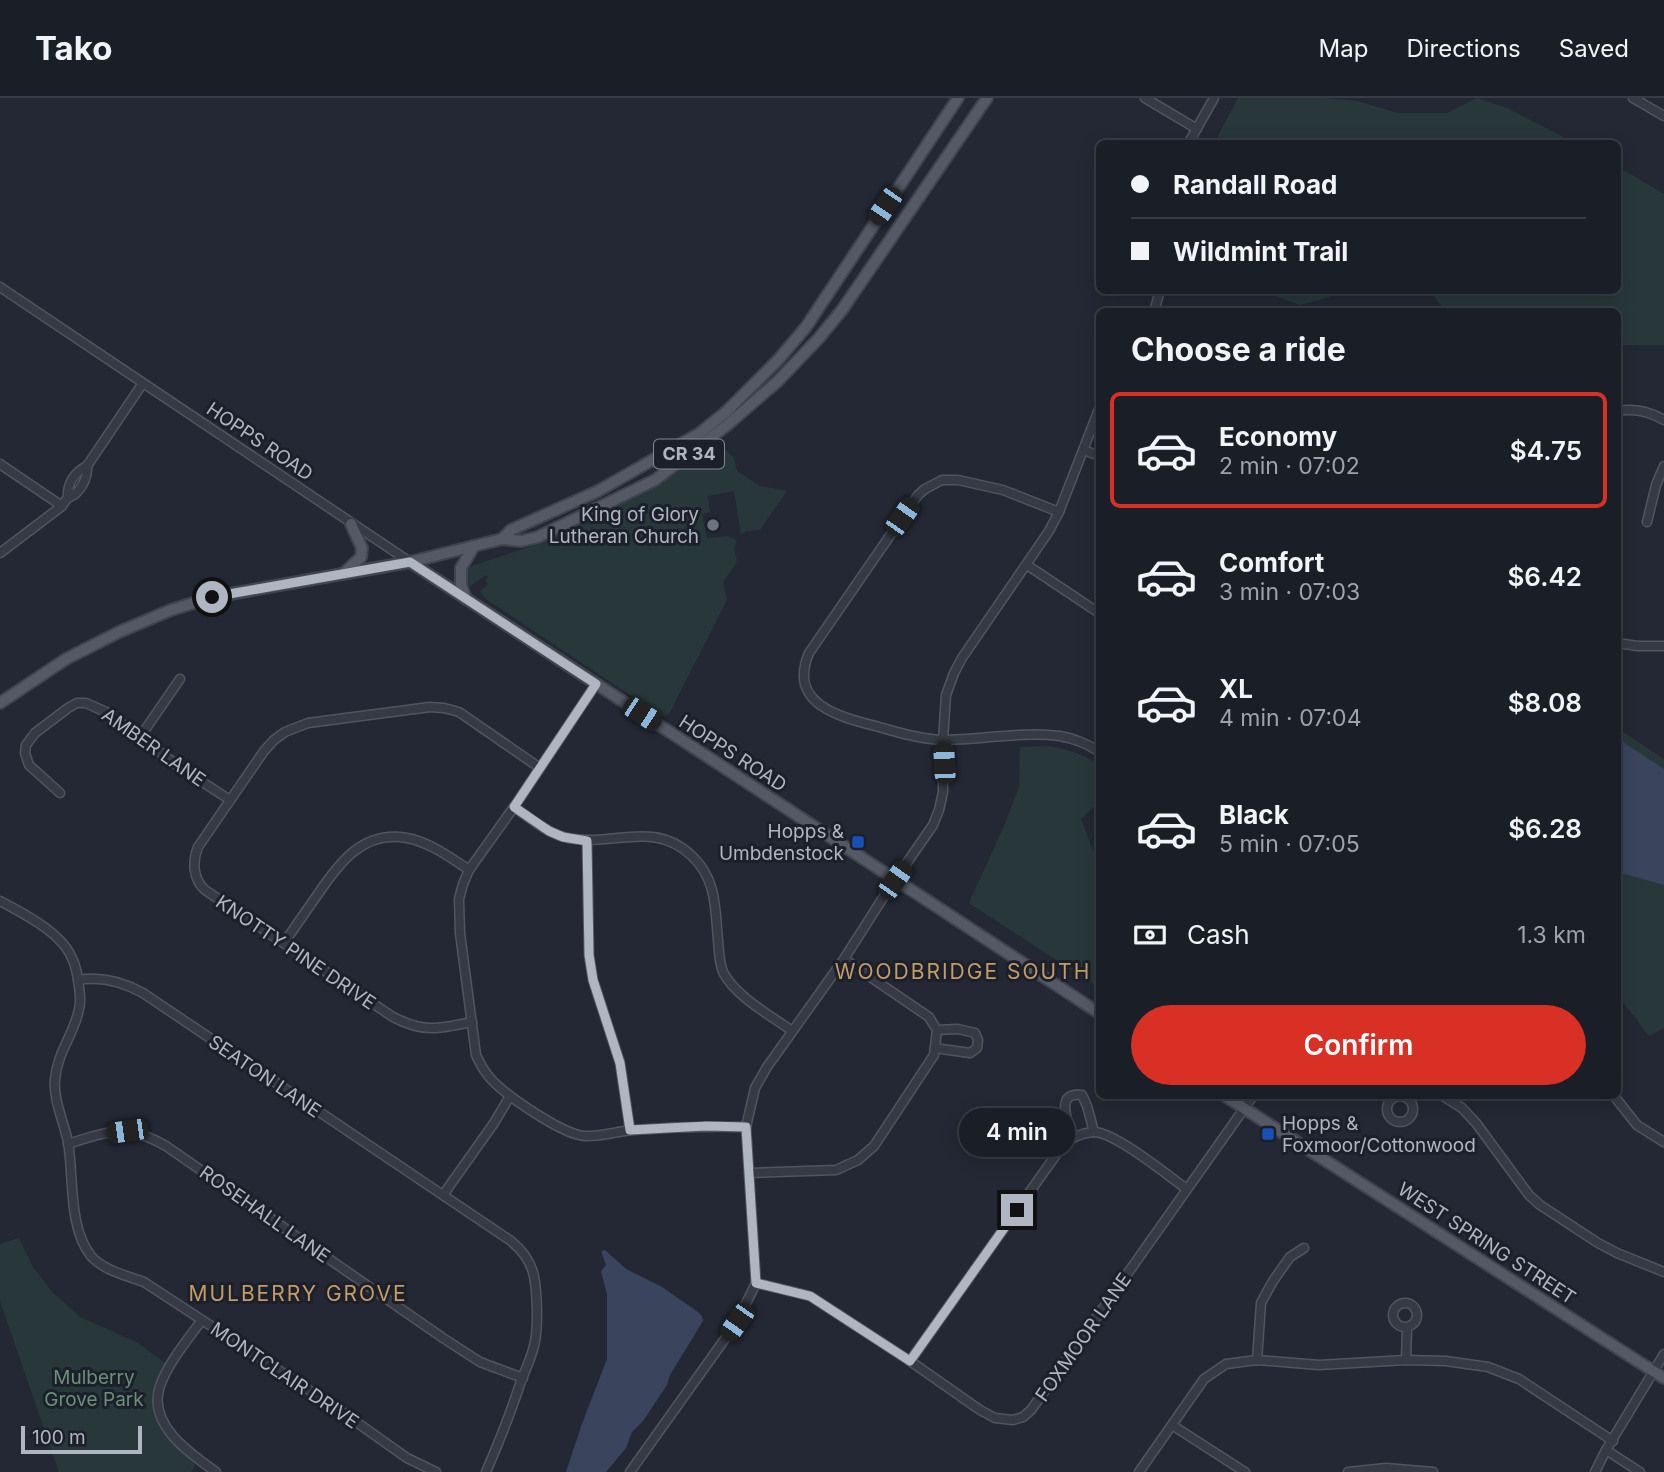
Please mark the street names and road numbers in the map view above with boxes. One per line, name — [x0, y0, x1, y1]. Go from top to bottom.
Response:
street label: HOPPS ROAD — [202, 397, 317, 485]
road number: CR 34 — [654, 440, 724, 468]
street label: AMBER LANE — [97, 703, 210, 792]
street label: HOPPS ROAD — [675, 710, 791, 797]
street label: KNOTTY PINE DRIVE — [211, 890, 380, 1015]
street label: SEATON LANE — [204, 1030, 325, 1122]
street label: ROSEHALL LANE — [195, 1161, 334, 1268]
street label: WEST SPRING STREET — [1394, 1177, 1580, 1309]
street label: FOXMOOR LANE — [1031, 1269, 1136, 1406]
street label: MONTCLAIR DRIVE — [206, 1317, 363, 1434]

